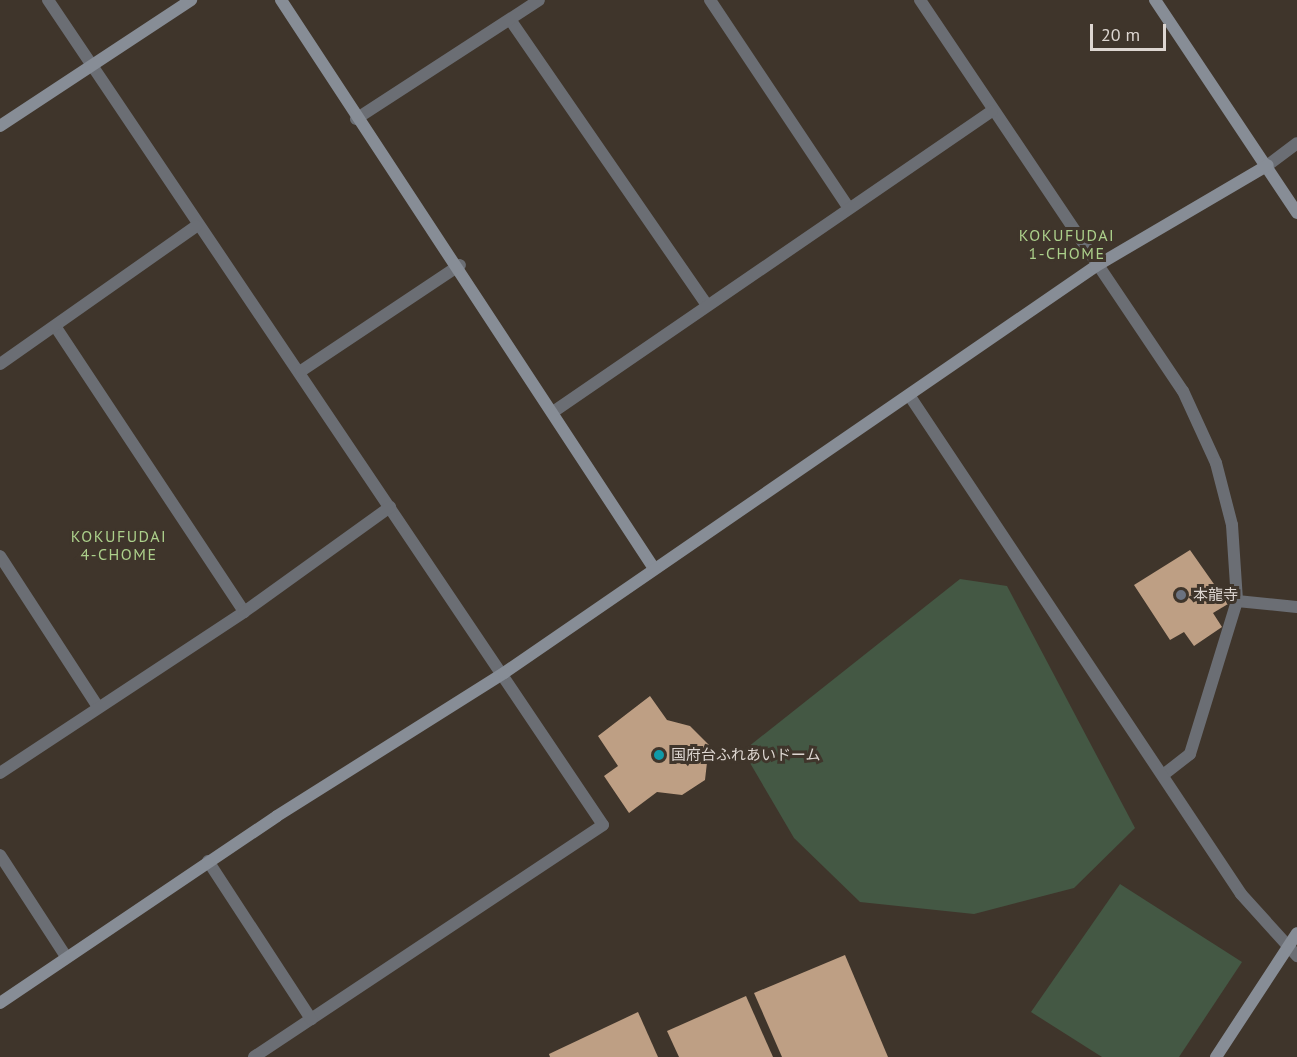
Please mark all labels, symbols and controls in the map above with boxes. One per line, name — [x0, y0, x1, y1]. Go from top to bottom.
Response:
scale bar — [1093, 12, 1170, 50]
text: 20 m — [1101, 23, 1140, 46]
district label: KOKUFUDAI 1-CHOME — [1019, 225, 1115, 263]
district label: KOKUFUDAI 4-CHOME — [71, 526, 167, 564]
place label: 本龍寺 — [1193, 586, 1238, 604]
marker: 本龍寺 — [1174, 588, 1188, 602]
place label: 国府台ふれあいドーム — [671, 746, 821, 764]
marker: 国府台ふれあいドーム — [652, 748, 666, 762]

